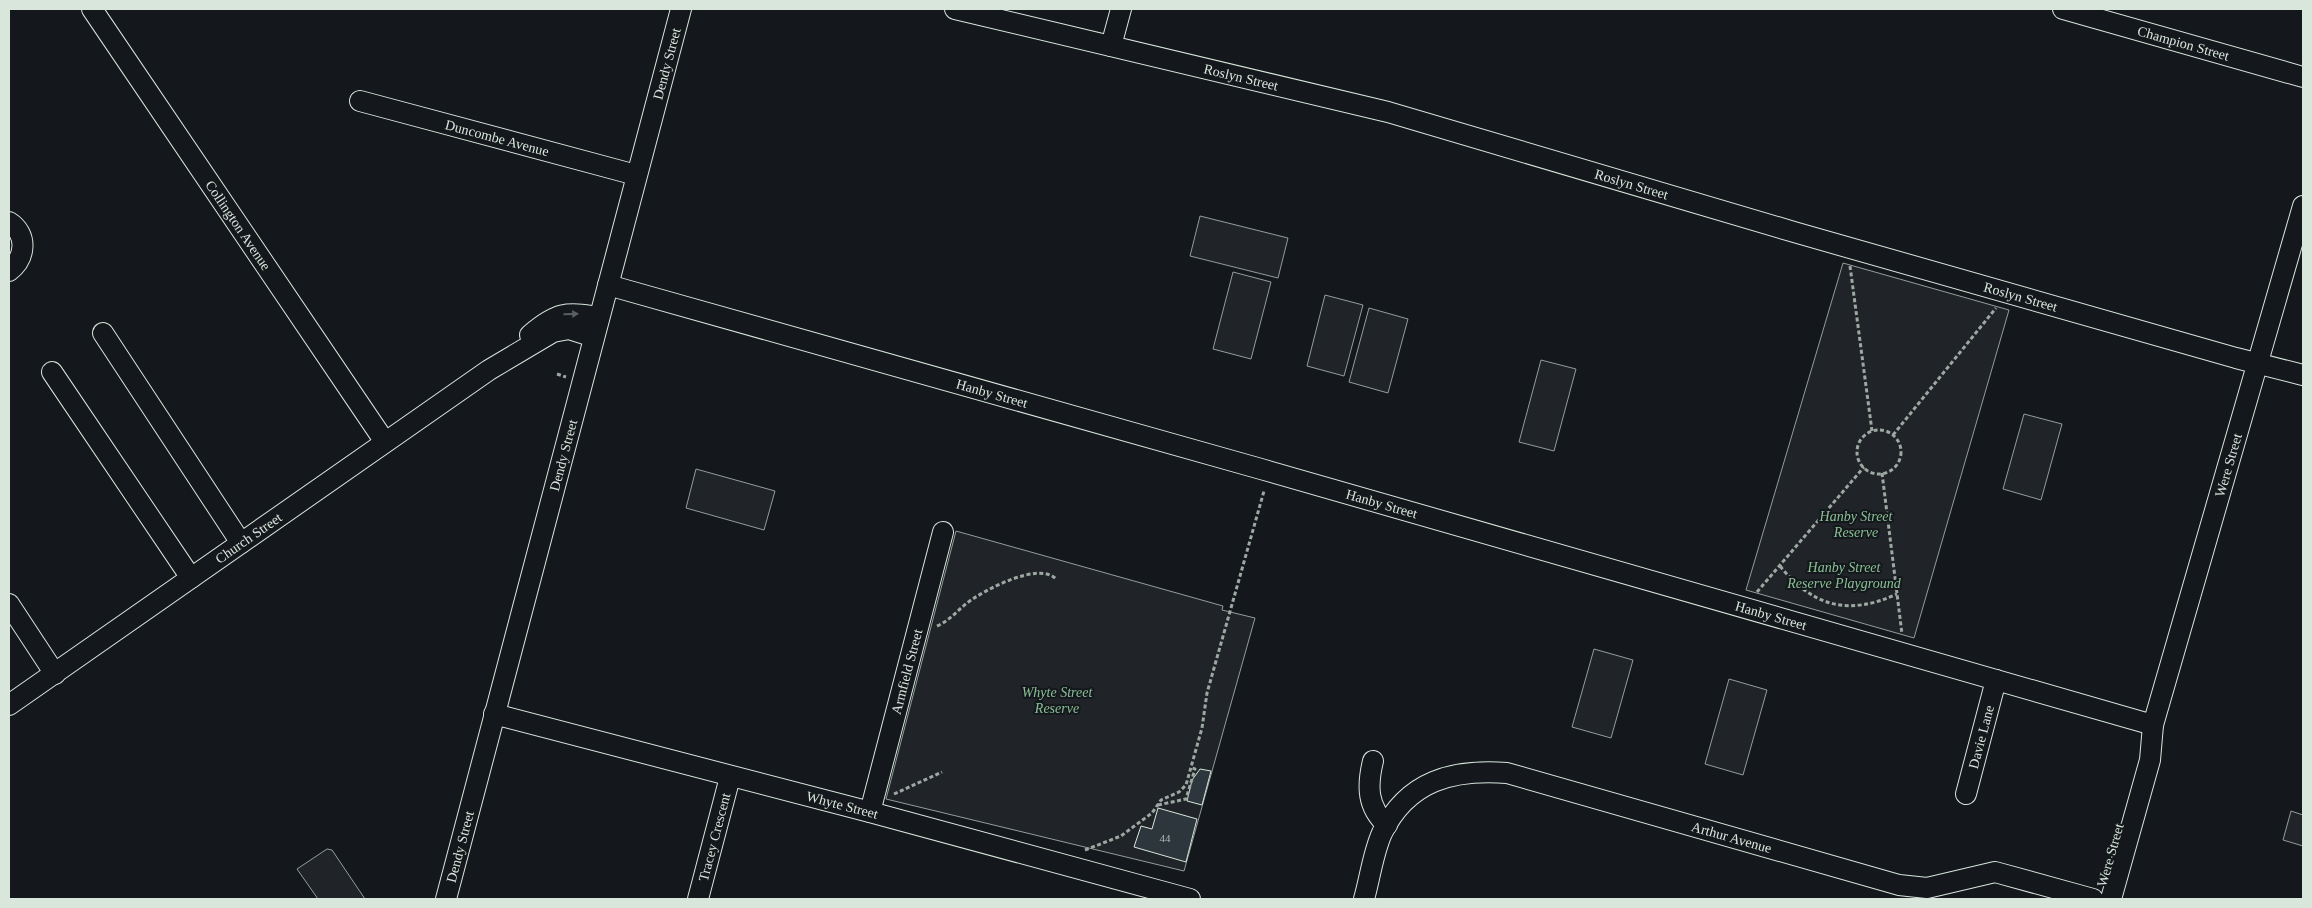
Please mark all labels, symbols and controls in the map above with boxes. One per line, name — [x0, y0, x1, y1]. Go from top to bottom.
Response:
street label: Champion Street — [2136, 23, 2231, 64]
street label: Dendy Street — [650, 26, 684, 101]
street label: Roslyn Street — [1202, 61, 1280, 94]
street label: Duncombe Avenue — [444, 117, 551, 159]
street label: Roslyn Street — [1593, 167, 1670, 202]
street label: Collington Avenue — [202, 178, 274, 273]
street label: Roslyn Street — [1982, 279, 2059, 315]
one-way arrow — [563, 310, 579, 318]
street label: Hanby Street — [954, 377, 1029, 411]
street label: Dendy Street — [547, 418, 580, 493]
street label: Were Street — [2212, 432, 2245, 499]
street label: Hanby Street — [1344, 487, 1419, 522]
park label: Hanby Street Reserve — [1819, 509, 1894, 540]
street label: Church Street — [213, 510, 285, 567]
park label: Hanby Street Reserve Playground — [1786, 560, 1902, 591]
street label: Hanby Street — [1733, 598, 1808, 633]
street label: Armfield Street — [889, 627, 925, 716]
park label: Whyte Street Reserve — [1022, 685, 1093, 716]
street label: Davie Lane — [1966, 704, 1997, 770]
street label: Whyte Street — [805, 789, 880, 822]
street label: Tracey Crescent — [696, 791, 734, 883]
street label: Dendy Street — [444, 809, 477, 884]
street label: Arthur Avenue — [1690, 819, 1773, 856]
street label: Were Street — [2094, 822, 2127, 889]
house number: 44 — [1160, 832, 1171, 844]

